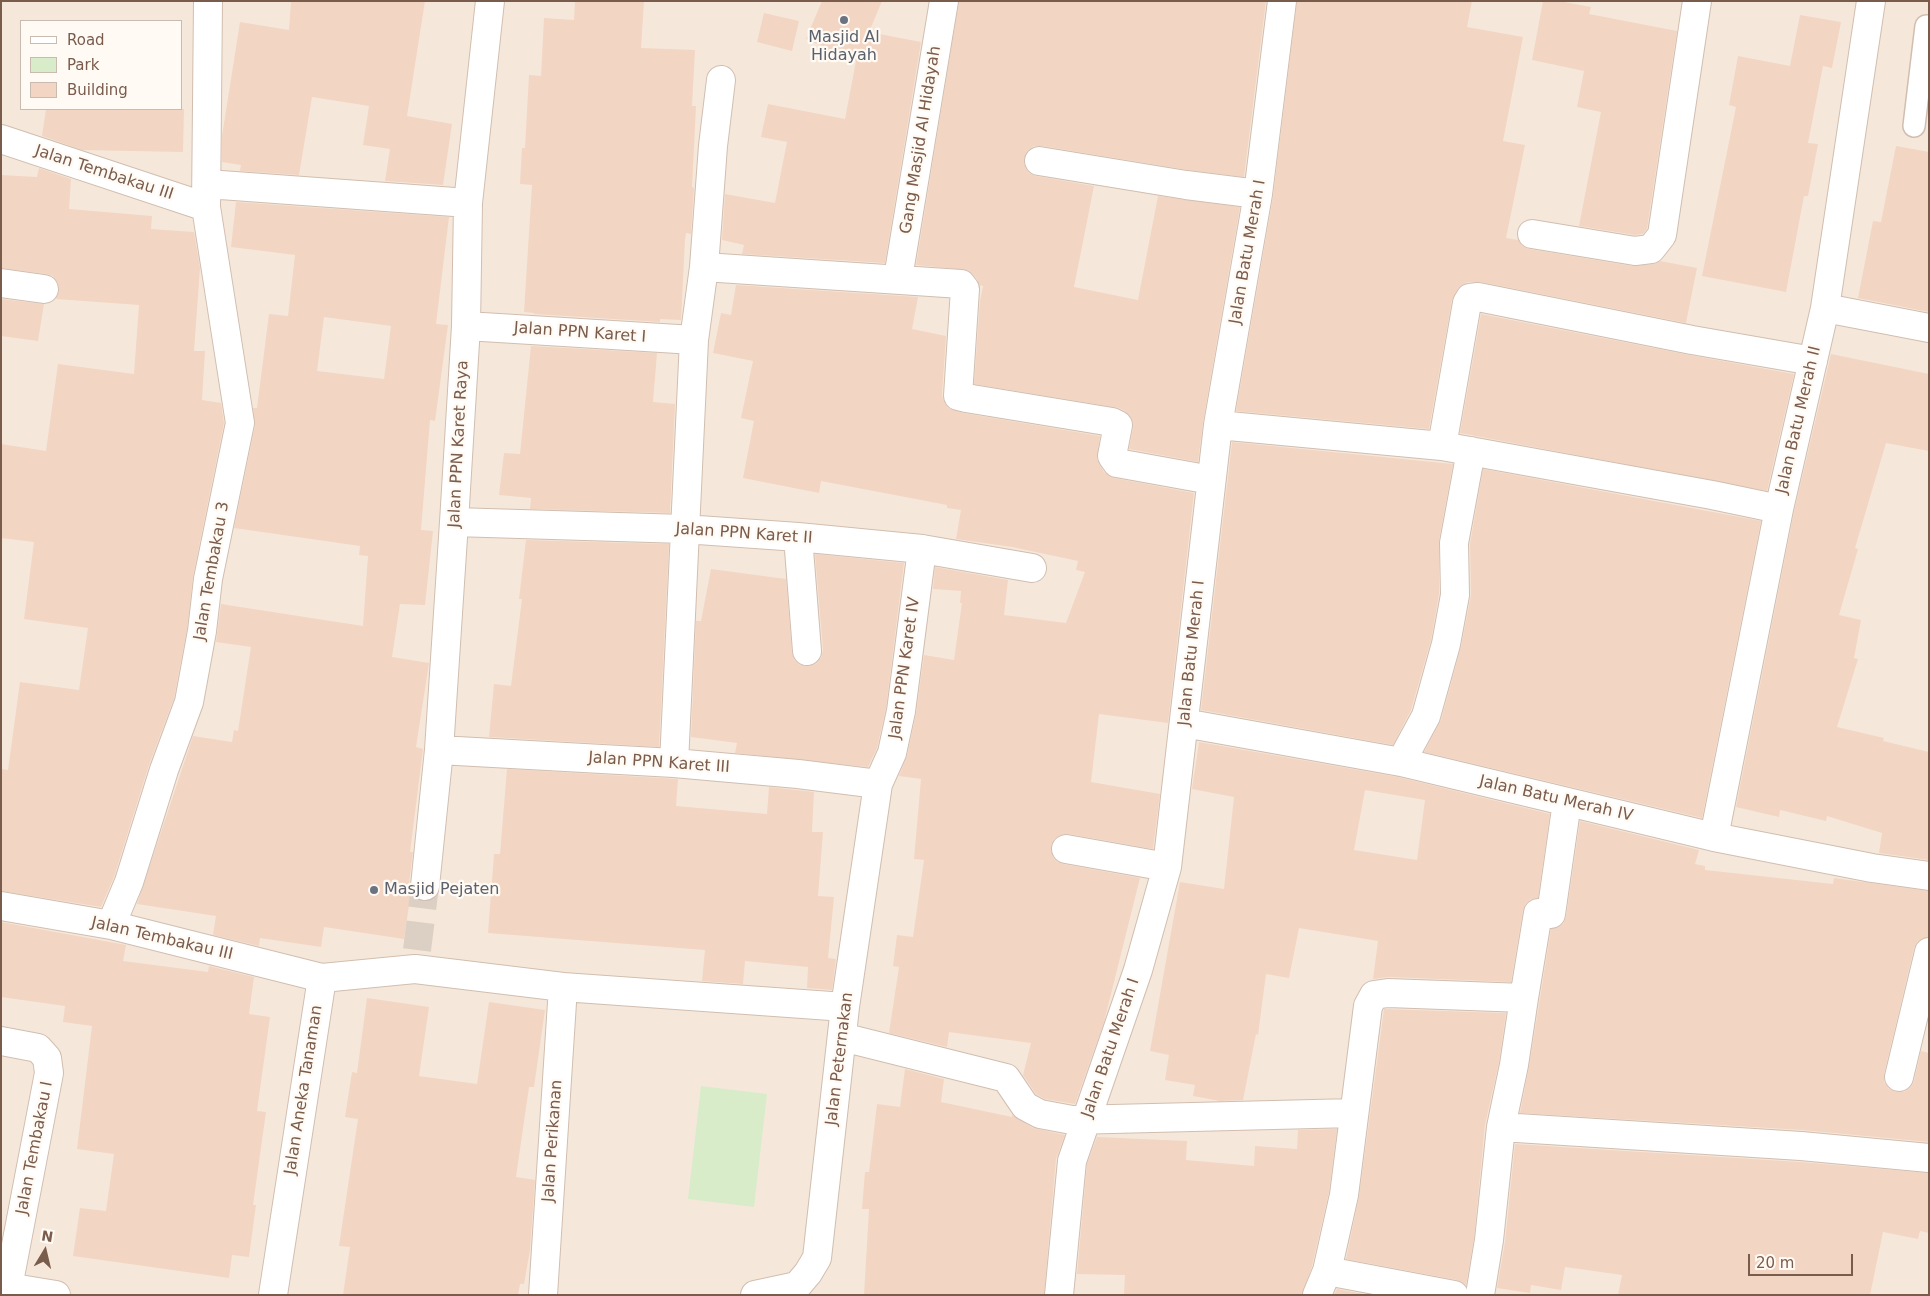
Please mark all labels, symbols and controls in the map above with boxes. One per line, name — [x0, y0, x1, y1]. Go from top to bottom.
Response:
marker: Masjid Al Hidayah — [838, 14, 850, 26]
legend — [20, 20, 182, 110]
place label: Masjid Al Hidayah — [808, 28, 880, 66]
text: Road — [67, 31, 105, 49]
street label: Gang Masjid Al Hidayah — [897, 45, 945, 235]
text: Park — [67, 56, 99, 74]
text: Building — [67, 81, 128, 99]
street label: Jalan Tembakau III — [32, 142, 176, 204]
street label: Jalan Batu Merah I — [1226, 178, 1270, 326]
street label: Jalan PPN Karet I — [513, 319, 647, 347]
street label: Jalan Batu Merah II — [1773, 344, 1825, 496]
street label: Jalan PPN Karet Raya — [445, 360, 473, 528]
street label: Jalan Tembakau 3 — [190, 500, 234, 642]
street label: Jalan PPN Karet II — [675, 520, 813, 548]
street label: Jalan Batu Merah I — [1175, 579, 1209, 727]
street label: Jalan PPN Karet IV — [886, 596, 924, 740]
street label: Jalan PPN Karet III — [588, 748, 730, 778]
street label: Jalan Batu Merah IV — [1477, 772, 1635, 826]
place label: Masjid Pejaten — [384, 880, 500, 900]
marker: Masjid Pejaten — [368, 884, 380, 896]
street label: Jalan Tembakau III — [89, 913, 235, 965]
street label: Jalan Batu Merah I — [1078, 976, 1144, 1120]
street label: Jalan Peternakan — [822, 991, 858, 1127]
street label: Jalan Aneka Tanaman — [281, 1004, 327, 1176]
street label: Jalan Perikanan — [539, 1079, 567, 1203]
street label: Jalan Tembakau I — [13, 1080, 57, 1216]
north arrow — [20, 1226, 70, 1276]
text: N — [40, 1227, 54, 1245]
scale bar — [1750, 1244, 1855, 1276]
text: 20 m — [1756, 1254, 1794, 1272]

